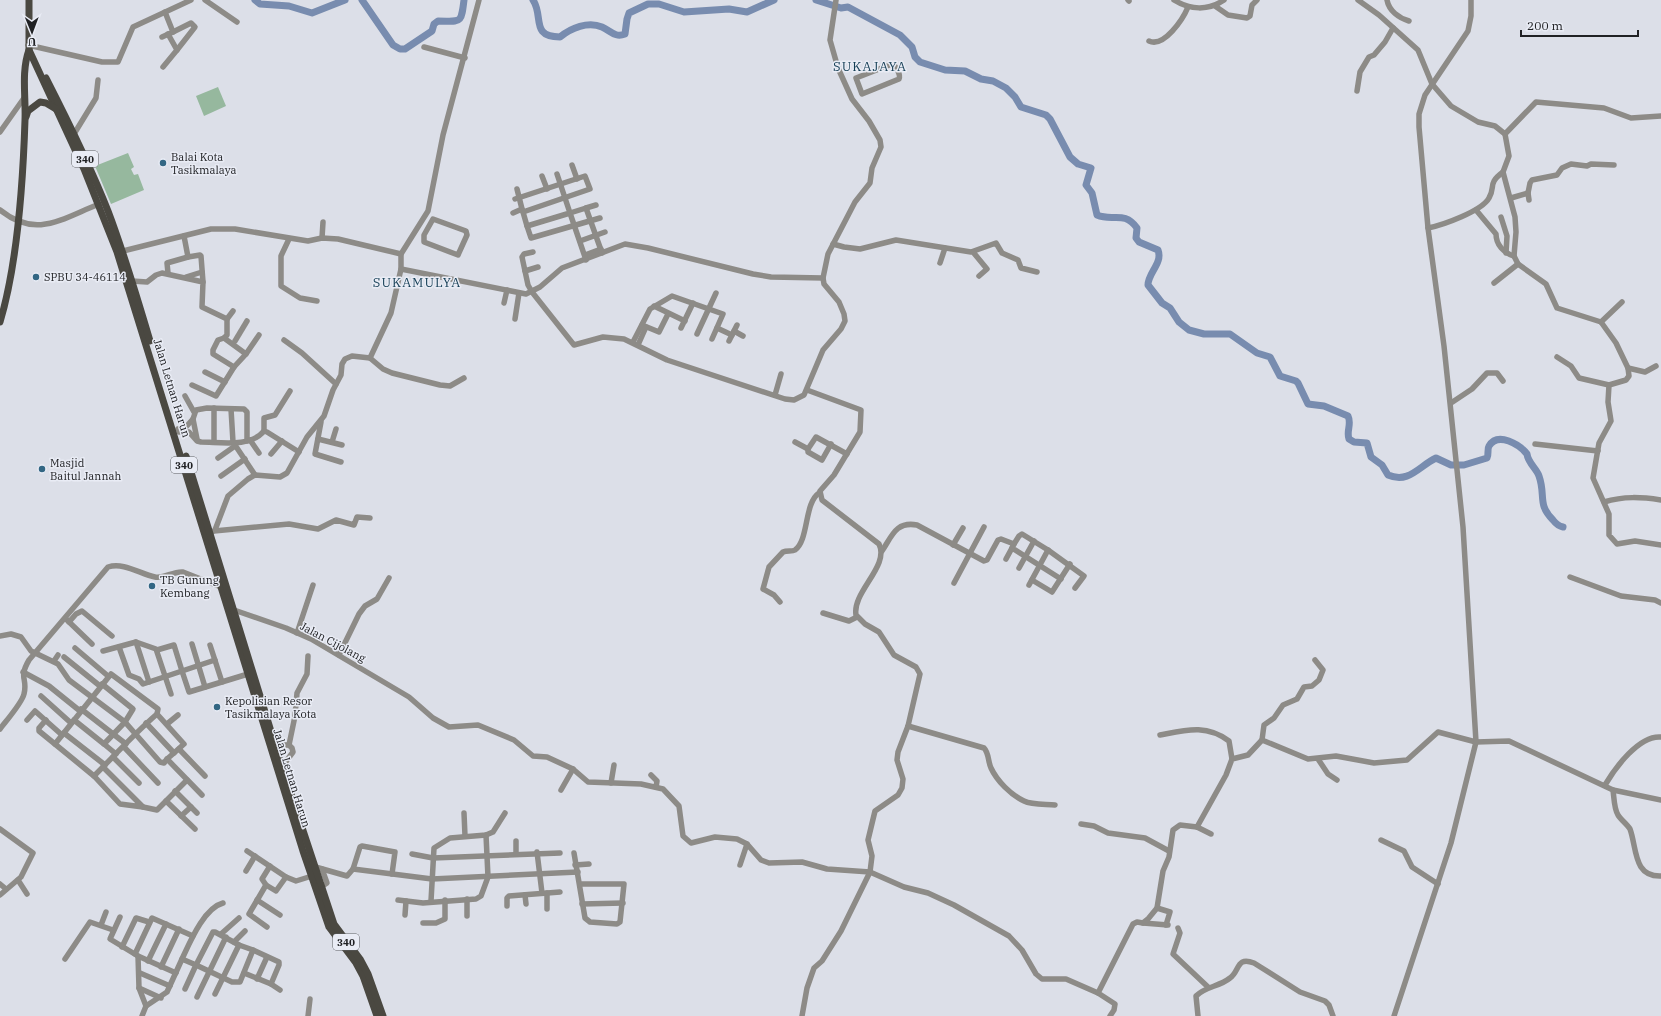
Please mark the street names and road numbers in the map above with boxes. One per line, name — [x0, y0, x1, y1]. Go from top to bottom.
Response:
road number: 340 — [72, 151, 98, 167]
street label: Jalan Letnan Harun — [150, 337, 194, 439]
road number: 340 — [171, 457, 197, 473]
street label: Jalan Cijolang — [298, 619, 368, 665]
street label: Jalan Letnan Harun — [270, 727, 314, 829]
road number: 340 — [333, 934, 359, 950]

